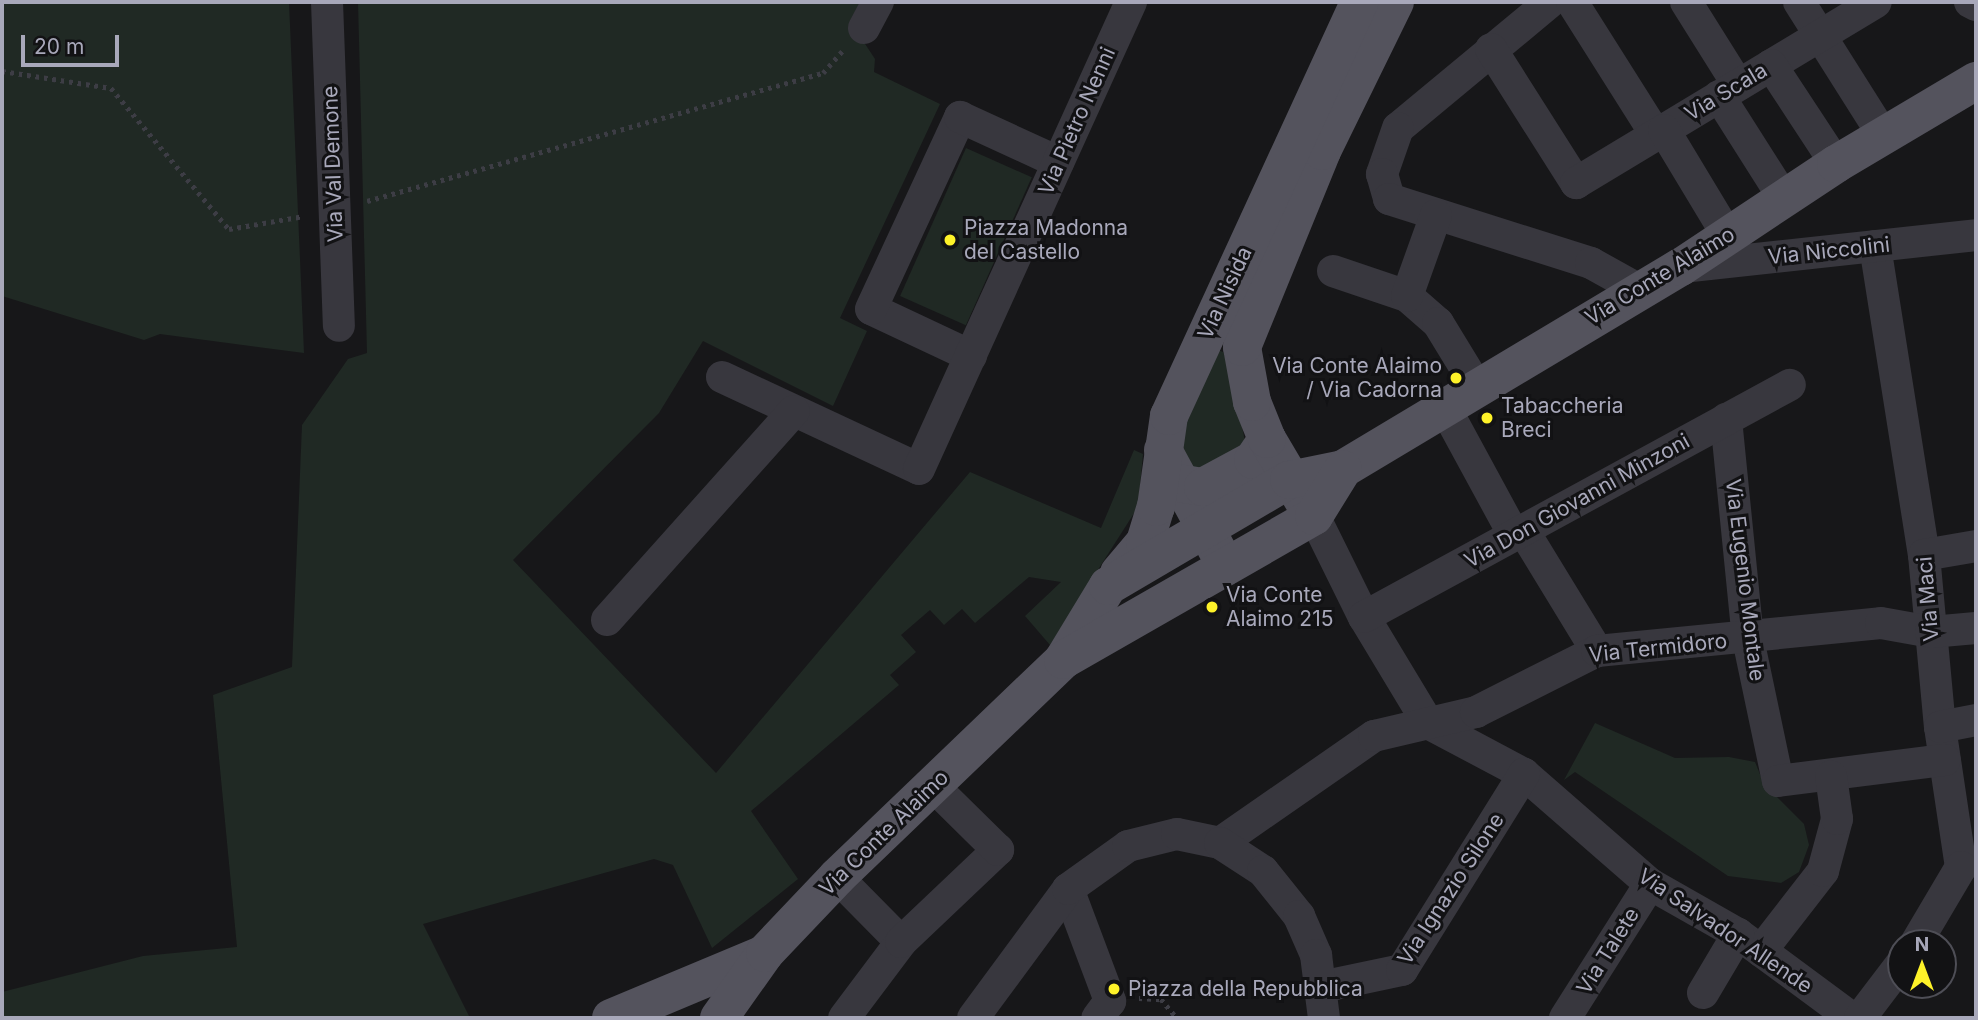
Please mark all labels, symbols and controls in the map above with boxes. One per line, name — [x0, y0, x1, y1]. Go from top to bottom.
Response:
scale bar — [24, 21, 122, 65]
text: 20 m — [34, 34, 84, 59]
street label: Via Pietro Nenni — [1033, 43, 1121, 199]
street label: Via Scala — [1680, 58, 1772, 126]
street label: Via Val Demone — [318, 85, 348, 243]
place label: Piazza Madonna del Castello — [964, 215, 1128, 265]
street label: Via Conte Alaimo — [1581, 221, 1739, 331]
marker: Piazza Madonna del Castello — [942, 232, 958, 248]
street label: Via Niccolini — [1767, 232, 1891, 270]
street label: Via Nisida — [1193, 243, 1257, 343]
place label: Via Conte Alaimo / Via Cadorna — [1272, 353, 1442, 403]
marker: Via Conte Alaimo / Via Cadorna — [1448, 370, 1464, 386]
place label: Tabaccheria Breci — [1501, 393, 1623, 443]
marker: Tabaccheria Breci — [1479, 410, 1495, 426]
street label: Via Don Giovanni Minzoni — [1460, 429, 1694, 573]
street label: Via Eugenio Montale — [1720, 477, 1770, 683]
street label: Via Maci — [1912, 556, 1944, 642]
place label: Via Conte Alaimo 215 — [1226, 582, 1333, 632]
marker: Via Conte Alaimo 215 — [1204, 599, 1220, 615]
street label: Via Termidoro — [1588, 628, 1728, 668]
street label: Via Conte Alaimo — [814, 765, 954, 901]
street label: Via Ignazio Silone — [1392, 808, 1510, 970]
street label: Via Salvador Allende — [1633, 863, 1817, 999]
street label: Via Talete — [1572, 903, 1644, 999]
north arrow — [1887, 929, 1957, 999]
text: N — [1915, 933, 1929, 956]
place label: Piazza della Repubblica — [1128, 976, 1363, 1002]
marker: Piazza della Repubblica — [1106, 981, 1122, 997]

